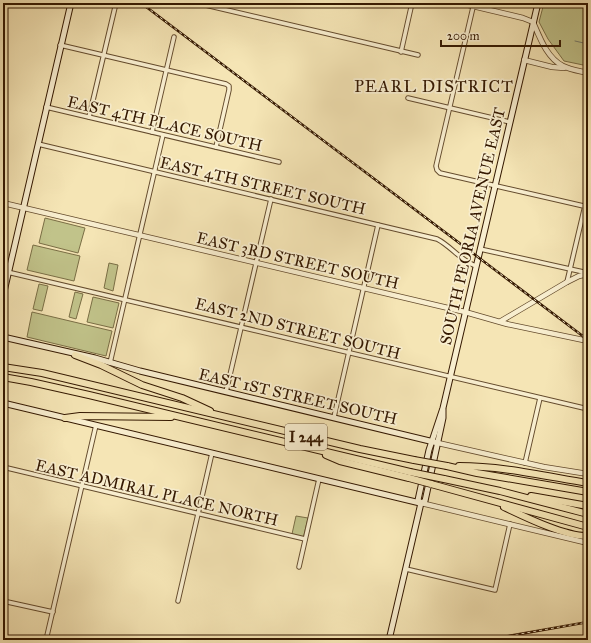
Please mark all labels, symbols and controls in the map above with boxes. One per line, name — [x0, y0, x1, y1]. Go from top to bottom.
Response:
scale bar — [441, 22, 560, 48]
text: 200 m — [447, 29, 480, 43]
district label: PEARL DISTRICT — [354, 76, 514, 97]
street label: EAST 4TH PLACE SOUTH — [66, 92, 264, 155]
street label: SOUTH PEORIA AVENUE EAST — [436, 106, 509, 347]
street label: EAST 4TH STREET SOUTH — [158, 153, 368, 218]
street label: EAST 3RD STREET SOUTH — [195, 228, 401, 293]
street label: EAST 2ND STREET SOUTH — [193, 294, 403, 363]
street label: EAST 1ST STREET SOUTH — [197, 364, 399, 429]
road number: I 244 — [285, 424, 327, 450]
street label: EAST ADMIRAL PLACE NORTH — [34, 455, 280, 530]

